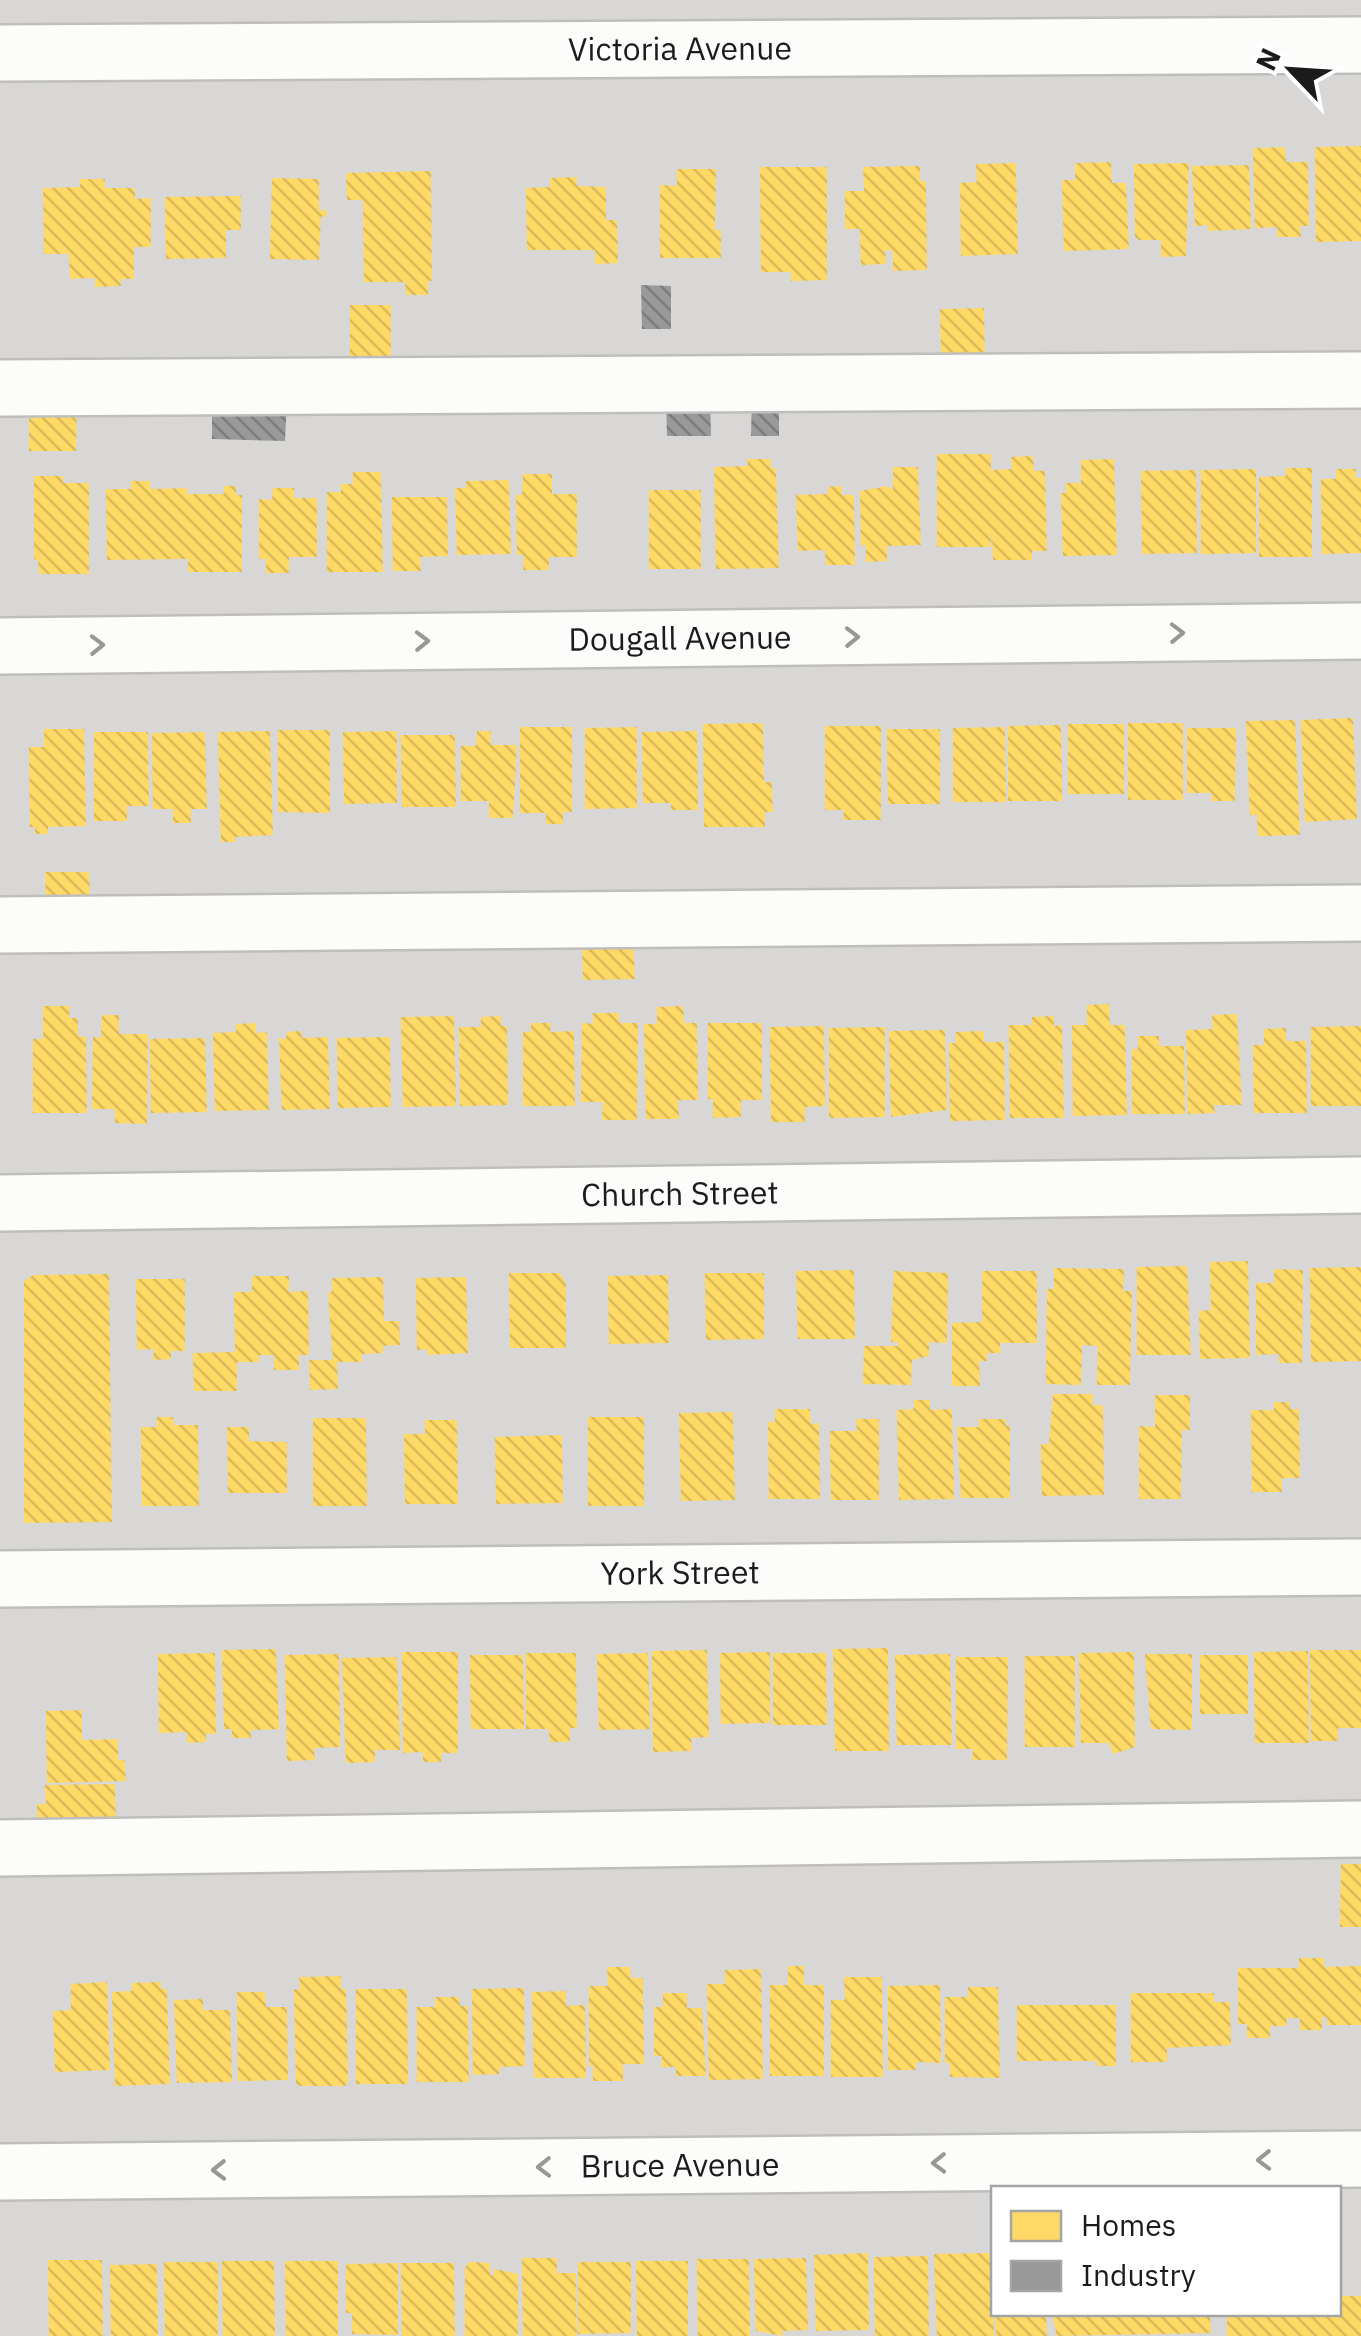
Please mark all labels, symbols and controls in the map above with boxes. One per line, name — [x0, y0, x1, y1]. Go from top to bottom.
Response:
north arrow — [1241, 20, 1341, 120]
street label: Victoria Avenue — [568, 26, 792, 70]
text: N — [1247, 42, 1289, 76]
street label: Dougall Avenue — [568, 615, 792, 660]
one-way arrow — [1170, 622, 1186, 644]
one-way arrow — [845, 626, 861, 647]
one-way arrow — [416, 630, 431, 652]
one-way arrow — [90, 634, 106, 655]
street label: Church Street — [581, 1171, 779, 1215]
street label: York Street — [600, 1550, 760, 1594]
street label: Bruce Avenue — [580, 2143, 780, 2186]
one-way arrow — [1255, 2149, 1270, 2171]
one-way arrow — [930, 2152, 946, 2174]
one-way arrow — [535, 2156, 551, 2177]
one-way arrow — [210, 2159, 226, 2180]
legend — [991, 2186, 1341, 2316]
text: Homes — [1081, 2205, 1176, 2244]
text: Industry — [1081, 2255, 1196, 2294]

